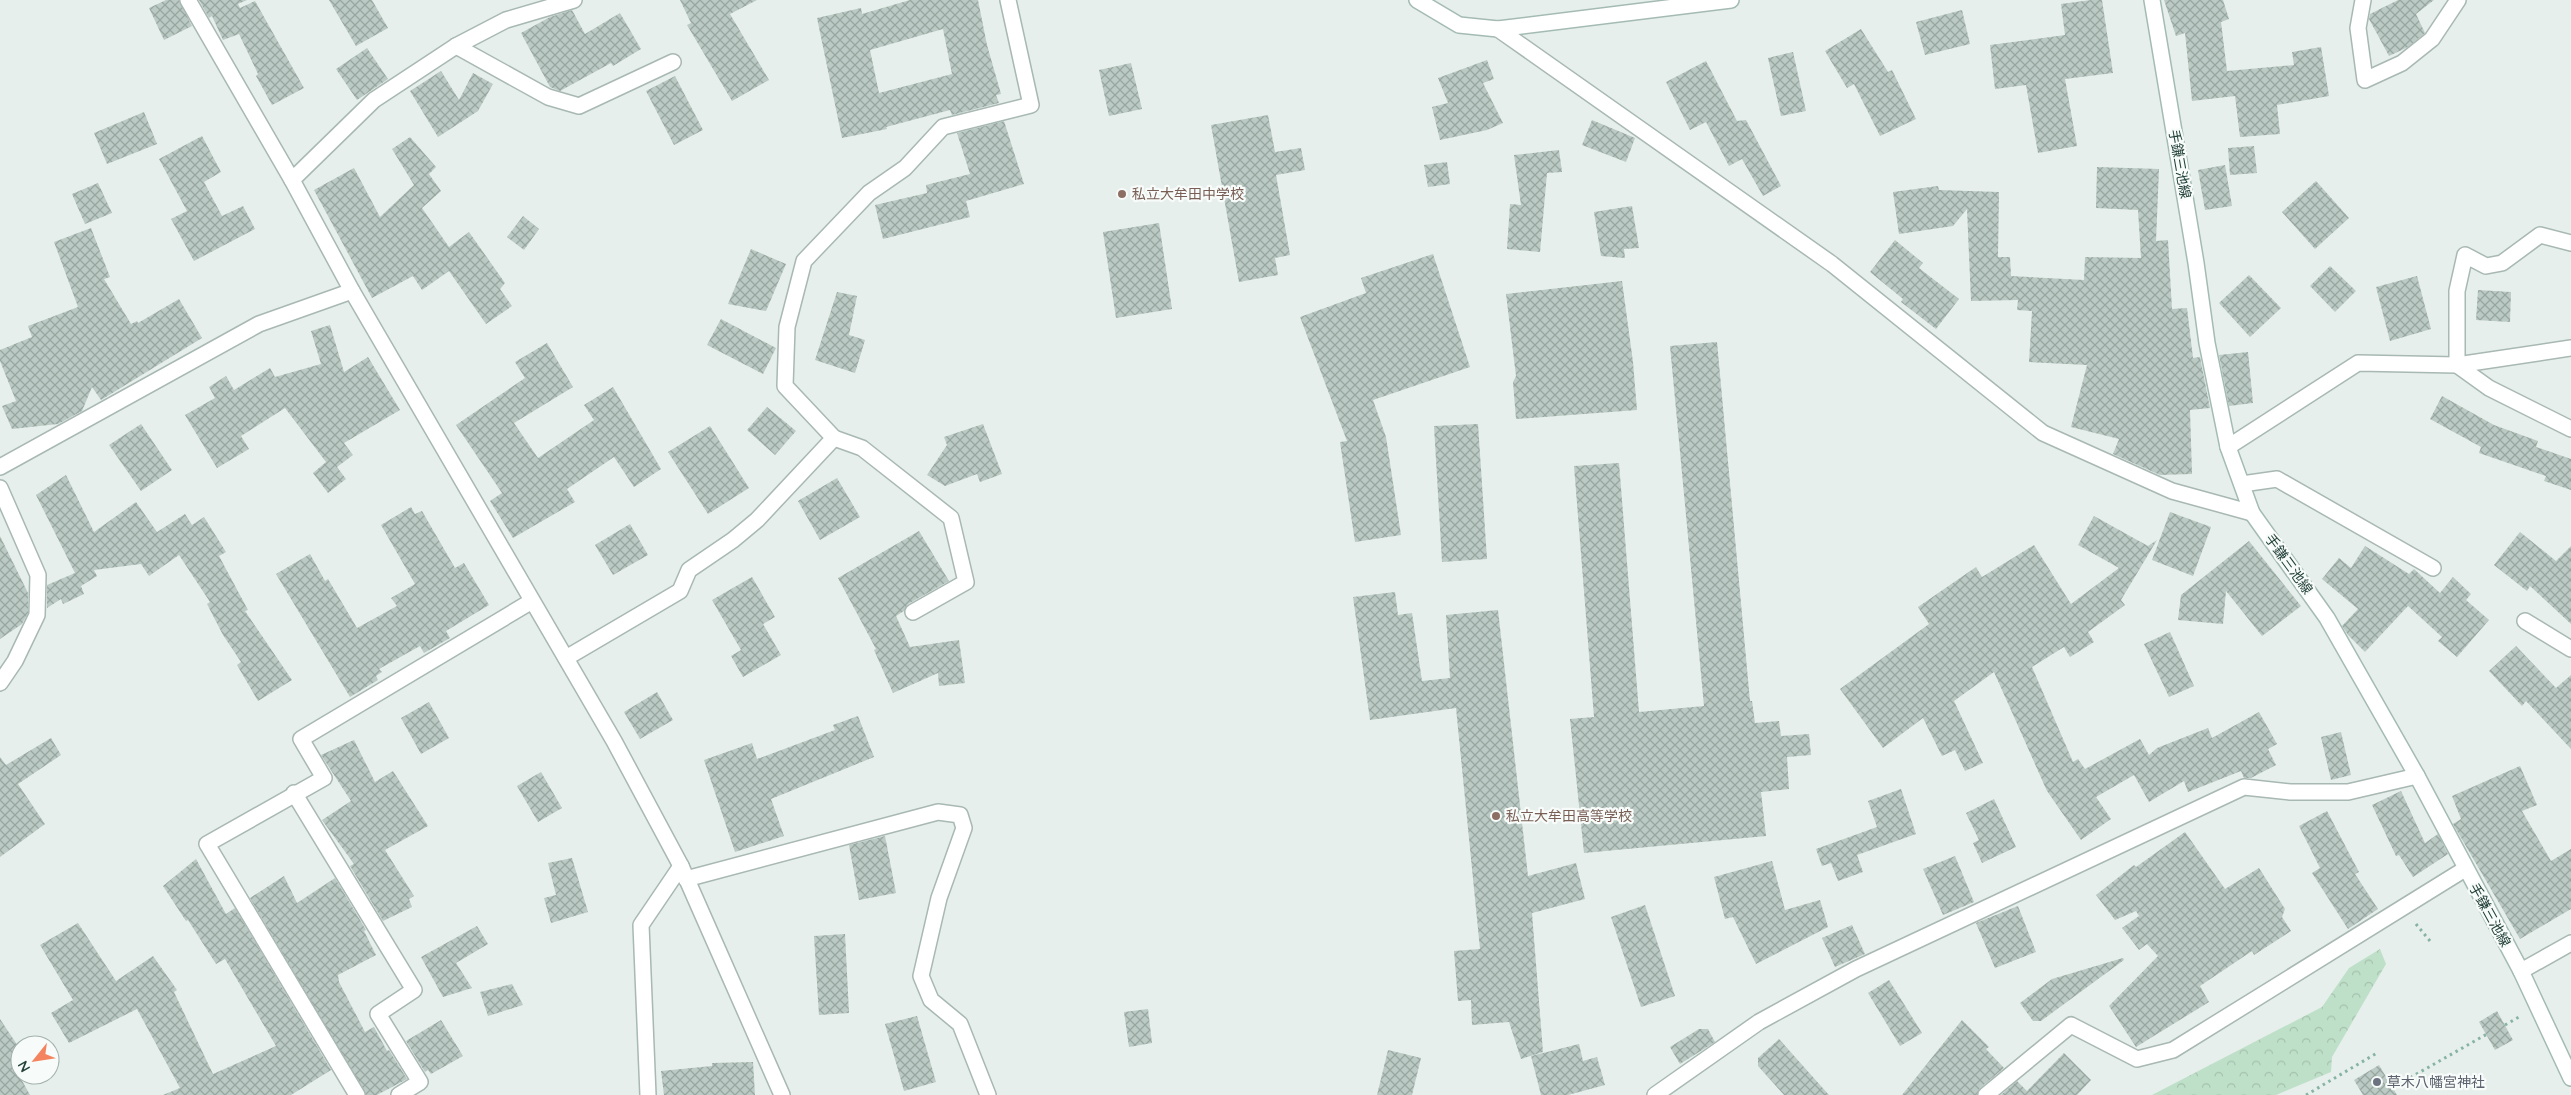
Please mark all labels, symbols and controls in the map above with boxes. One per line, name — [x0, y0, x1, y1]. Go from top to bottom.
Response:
street label: 手鎌三池線 — [2165, 128, 2195, 200]
place label: 私立大牟田中学校 — [1132, 185, 1244, 203]
marker: 私立大牟田中学校 — [1116, 188, 1128, 200]
street label: 手鎌三池線 — [2261, 530, 2317, 598]
place label: 私立大牟田高等学校 — [1506, 807, 1632, 825]
marker: 私立大牟田高等学校 — [1490, 810, 1502, 822]
street label: 手鎌三池線 — [2465, 880, 2515, 950]
north arrow — [10, 1035, 60, 1085]
text: N — [13, 1058, 34, 1075]
place label: 草木八幡宮神社 — [2387, 1073, 2485, 1091]
marker: 草木八幡宮神社 — [2371, 1076, 2383, 1088]

